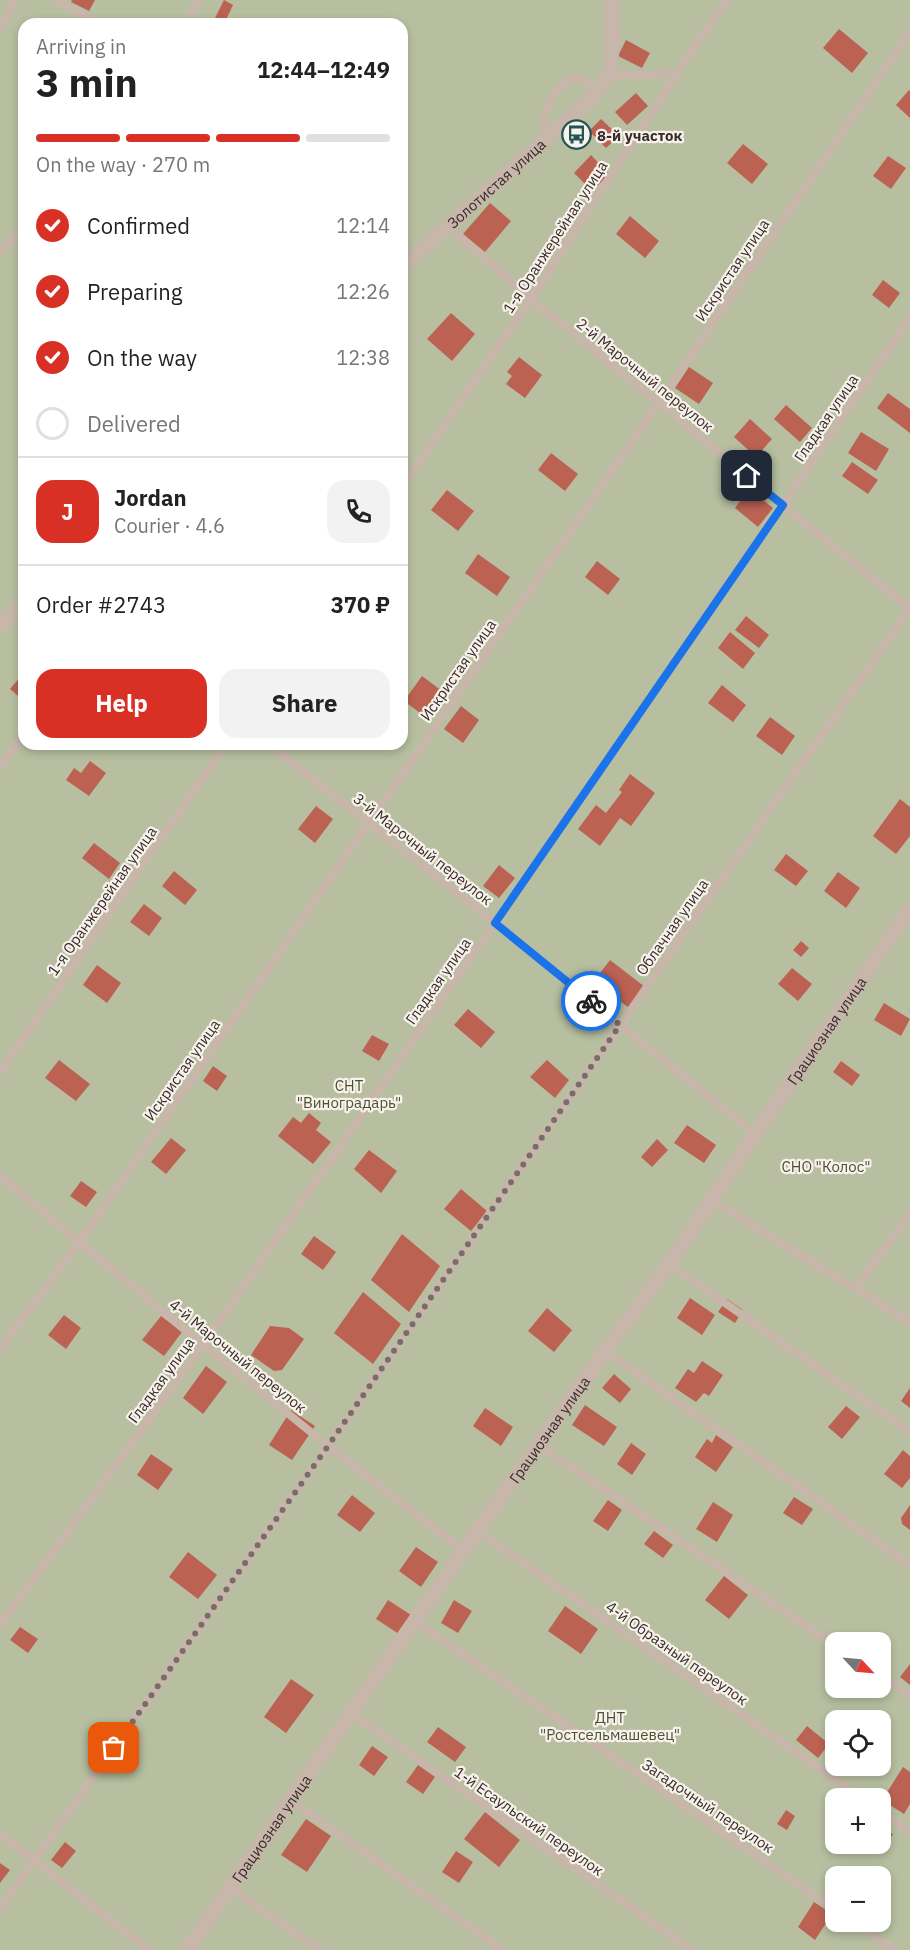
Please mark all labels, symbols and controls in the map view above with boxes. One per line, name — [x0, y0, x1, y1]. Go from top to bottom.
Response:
text: Arriving in — [36, 33, 126, 60]
text: 12:44–12:49 — [257, 55, 390, 84]
text: 3 min — [36, 57, 138, 108]
bus stop icon: 8-й участок — [560, 119, 592, 151]
place label: 8-й участок — [597, 126, 683, 145]
street label: Золотистая улица — [443, 134, 549, 232]
text: On the way · 270 m — [36, 151, 210, 178]
street label: 1-я Оранжерейная улица — [499, 157, 611, 317]
icon: check — [36, 209, 69, 242]
text: Confirmed — [87, 211, 190, 240]
text: 12:14 — [336, 212, 390, 239]
street label: Искристая улица — [691, 215, 773, 325]
icon: check — [36, 275, 69, 308]
text: Preparing — [87, 277, 182, 306]
text: 12:26 — [336, 278, 390, 305]
street label: 2-й Марочный переулок — [573, 314, 717, 436]
icon: check — [36, 341, 69, 374]
text: On the way — [87, 343, 197, 372]
text: 12:38 — [336, 344, 390, 371]
street label: Гладкая улица — [790, 371, 862, 465]
text: Delivered — [87, 409, 181, 438]
pin — [721, 450, 772, 501]
icon: home — [730, 459, 763, 492]
button: phone — [327, 480, 390, 543]
text: Jordan — [114, 483, 187, 512]
text: J — [61, 497, 74, 526]
text: Courier · 4.6 — [114, 512, 225, 539]
text: Order #2743 — [36, 590, 166, 619]
text: 370 ₽ — [331, 590, 390, 619]
street label: Искристая улица — [416, 616, 500, 724]
button: Help — [36, 669, 207, 738]
button: Share — [219, 669, 390, 738]
street label: 3-й Марочный переулок — [350, 789, 496, 909]
street label: 1-я Оранжерейная улица — [43, 823, 161, 979]
street label: Облачная улица — [632, 875, 712, 979]
street label: Гладкая улица — [401, 934, 475, 1028]
courier — [561, 971, 621, 1031]
street label: Грациозная улица — [782, 973, 870, 1088]
icon: bike — [575, 985, 608, 1018]
street label: Искристая улица — [140, 1016, 224, 1124]
park label: СНТ "Виноградарь" — [297, 1076, 401, 1112]
park label: СНО "Колос" — [782, 1157, 870, 1176]
street label: 4-й Марочный переулок — [166, 1295, 310, 1417]
street label: Гладкая улица — [124, 1333, 198, 1427]
street label: Грациозная улица — [505, 1372, 594, 1487]
street label: 4-й Образный переулок — [602, 1597, 752, 1709]
north arrow — [825, 1632, 891, 1698]
map controls — [825, 1632, 891, 1932]
park label: ДНТ "Ростсельмашевец" — [540, 1708, 680, 1744]
button: locate — [825, 1710, 891, 1776]
pin — [88, 1722, 139, 1773]
icon: bag — [97, 1731, 130, 1764]
street label: Загадочный переулок — [638, 1755, 778, 1857]
street label: 1-й Есаульский переулок — [451, 1762, 607, 1880]
street label: Грациозная улица — [227, 1771, 315, 1886]
button: + — [825, 1788, 891, 1854]
button: − — [825, 1866, 891, 1932]

